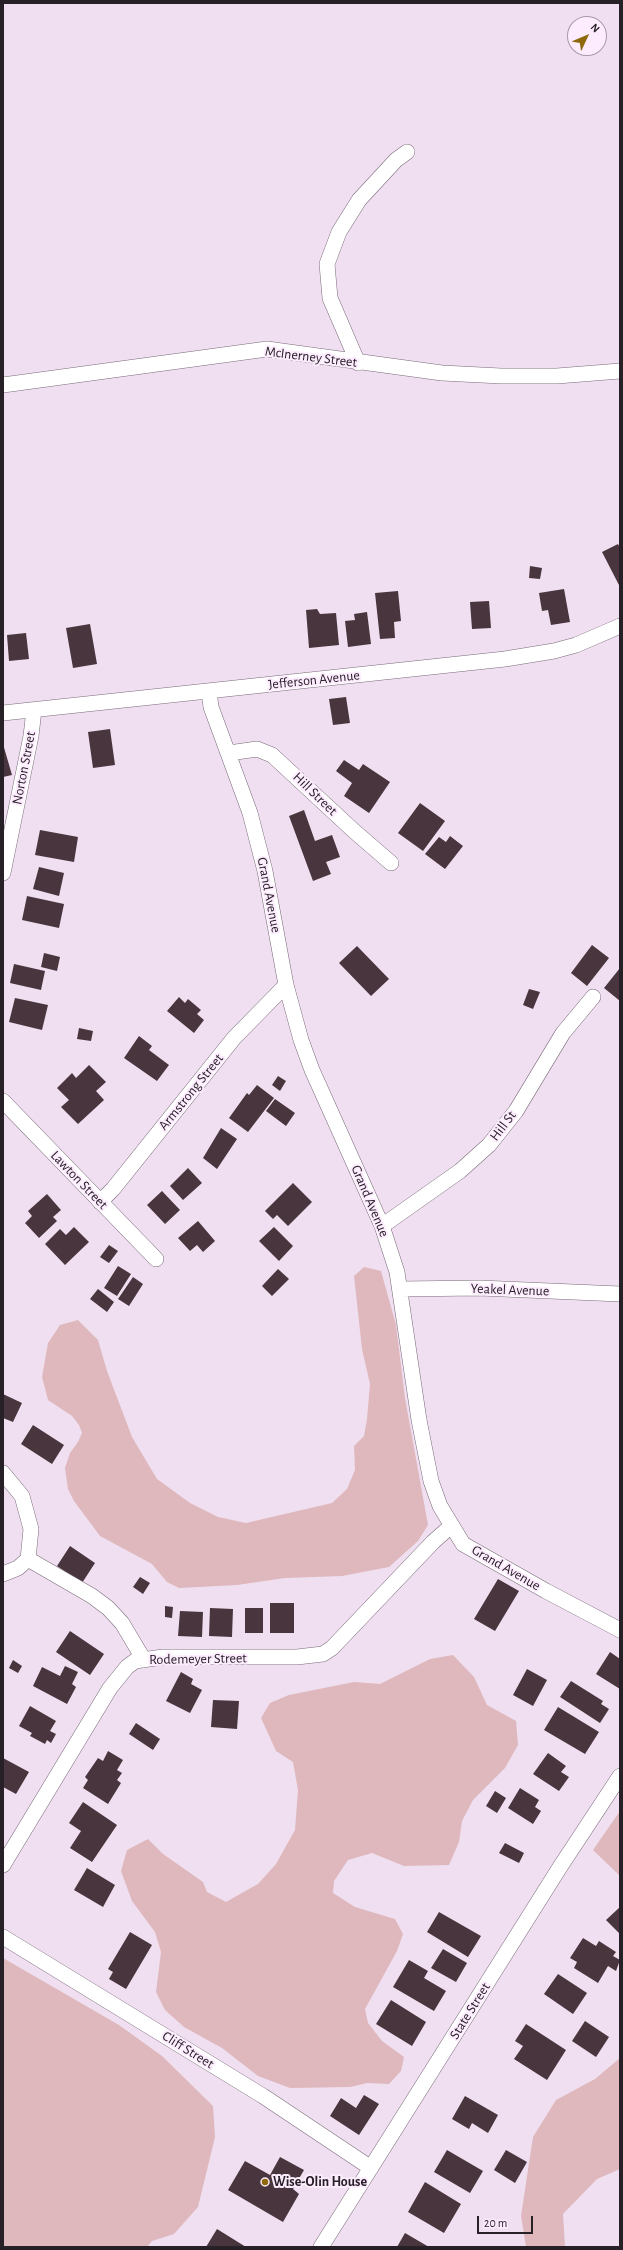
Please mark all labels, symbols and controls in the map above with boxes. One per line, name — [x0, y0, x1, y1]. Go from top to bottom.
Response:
north arrow — [567, 16, 607, 56]
text: N — [589, 21, 602, 35]
street label: McInerney Street — [264, 343, 358, 371]
street label: Jefferson Avenue — [267, 667, 361, 693]
street label: Norton Street — [9, 730, 39, 806]
street label: Hill Street — [289, 769, 341, 819]
street label: Grand Avenue — [253, 856, 285, 934]
street label: Armstrong Street — [155, 1050, 227, 1134]
street label: Hill St — [486, 1108, 520, 1144]
street label: Lawton Street — [47, 1147, 111, 1213]
street label: Grand Avenue — [347, 1163, 393, 1239]
street label: Yeakel Avenue — [470, 1280, 550, 1300]
street label: Grand Avenue — [469, 1542, 543, 1594]
street label: Rodemeyer Street — [149, 1650, 247, 1668]
street label: State Street — [446, 1980, 494, 2042]
street label: Cliff Street — [159, 2028, 217, 2072]
place label: Wise-Olin House — [273, 2174, 367, 2190]
marker: Wise-Olin House — [260, 2177, 270, 2187]
scale bar — [479, 2208, 535, 2234]
text: 20 m — [484, 2217, 507, 2229]

